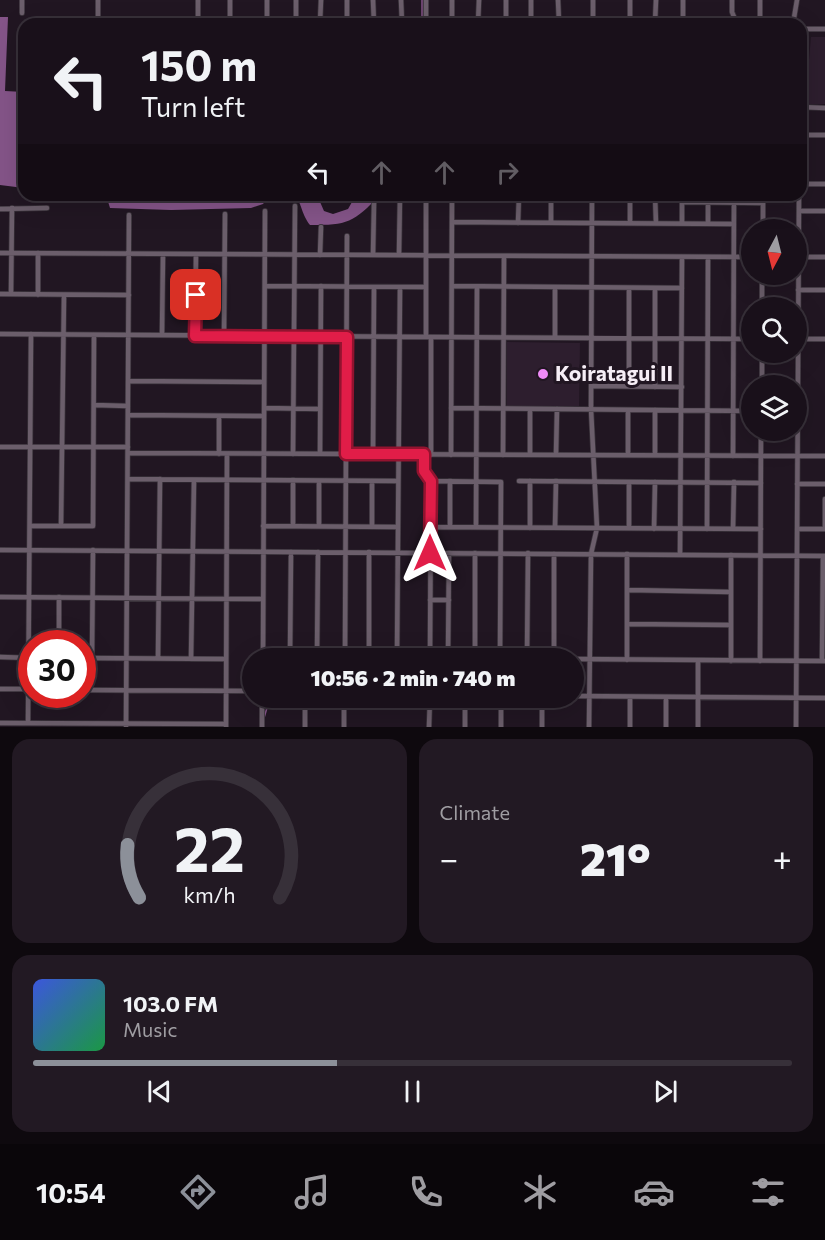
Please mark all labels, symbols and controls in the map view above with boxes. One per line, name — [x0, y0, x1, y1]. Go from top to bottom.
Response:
text: 150 m — [141, 38, 257, 90]
icon: left — [42, 42, 120, 120]
text: Turn left — [141, 90, 245, 123]
icon: left — [302, 156, 335, 189]
icon: ahead — [365, 156, 398, 189]
icon: ahead — [428, 156, 461, 189]
icon: right — [491, 156, 524, 189]
north arrow — [741, 219, 807, 285]
map controls — [741, 219, 807, 441]
pin — [170, 269, 221, 320]
icon: arrive — [179, 278, 212, 311]
button: search — [741, 297, 807, 363]
place label: Koiratagui II — [555, 360, 673, 385]
marker: Koiratagui II — [536, 367, 550, 381]
button: layers — [741, 375, 807, 441]
position arrow — [398, 521, 462, 585]
speed limit sign: 30 — [18, 630, 96, 708]
text: 10:56 · 2 min · 740 m — [310, 664, 516, 691]
text: Climate — [440, 800, 510, 824]
text: 22 — [174, 809, 245, 885]
text: 21° — [580, 830, 651, 885]
text: − — [440, 837, 458, 878]
text: + — [773, 837, 792, 878]
text: km/h — [183, 881, 235, 907]
text: 103.0 FM — [123, 990, 218, 1017]
text: Music — [123, 1017, 177, 1041]
icon: previous — [143, 1075, 176, 1108]
icon: pause — [396, 1075, 429, 1108]
icon: next — [649, 1075, 682, 1108]
icon: directions — [177, 1171, 219, 1213]
icon: music — [291, 1171, 333, 1213]
icon: phone — [405, 1171, 447, 1213]
icon: climate — [519, 1171, 561, 1213]
icon: car — [633, 1171, 675, 1213]
icon: filters — [747, 1171, 789, 1213]
text: 10:54 — [36, 1176, 106, 1209]

